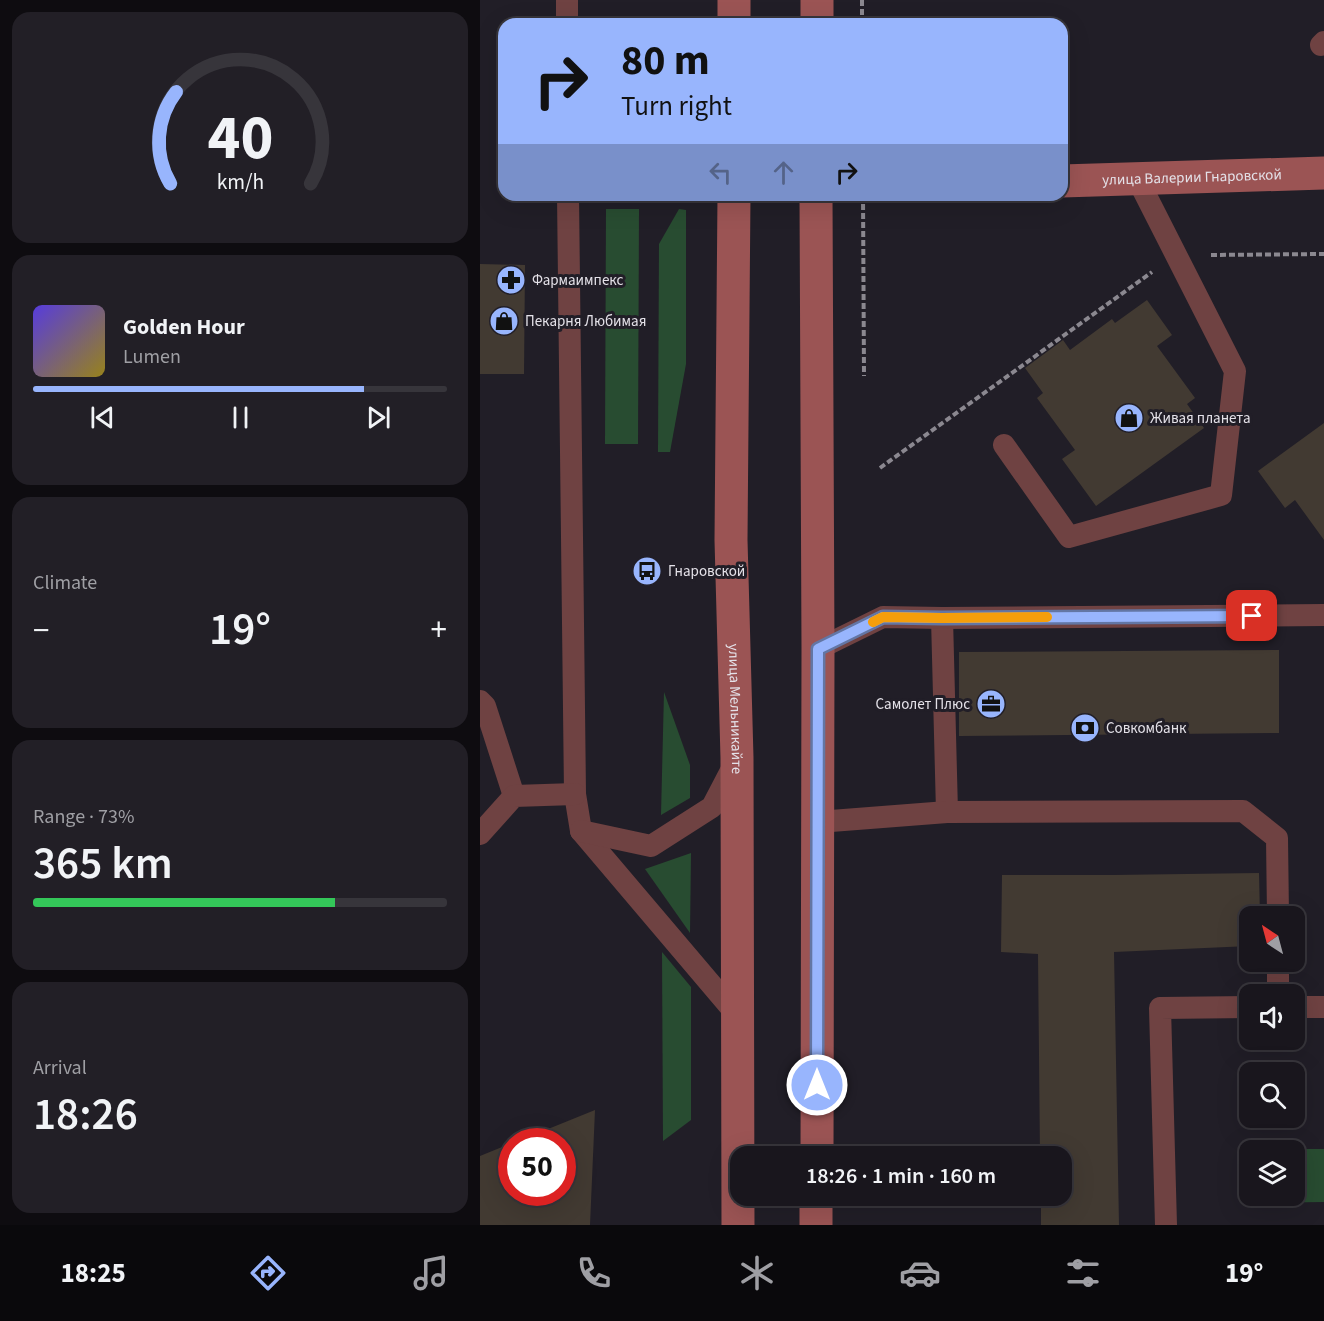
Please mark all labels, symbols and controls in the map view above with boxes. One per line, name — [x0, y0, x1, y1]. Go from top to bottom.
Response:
text: 80 m — [621, 31, 710, 91]
icon: right — [522, 42, 600, 120]
text: Turn right — [621, 87, 732, 126]
text: 40 — [207, 94, 273, 183]
icon: left — [704, 156, 737, 189]
icon: ahead — [767, 156, 800, 189]
icon: right — [830, 156, 863, 189]
street label: улица Валерии Гнаровской — [1102, 164, 1282, 191]
text: km/h — [216, 168, 264, 199]
pharmacy icon: Фармаимпекс — [495, 264, 527, 296]
place label: Фармаимпекс — [532, 270, 623, 291]
shop icon: Пекарня Любимая — [488, 305, 520, 337]
text: Golden Hour — [123, 311, 245, 343]
place label: Пекарня Любимая — [525, 311, 646, 332]
text: Lumen — [123, 343, 181, 371]
icon: previous — [86, 401, 119, 434]
icon: pause — [224, 401, 257, 434]
icon: next — [362, 401, 395, 434]
shop icon: Живая планета — [1113, 402, 1145, 434]
place label: Живая планета — [1150, 408, 1251, 429]
bus stop icon: Гнаровской — [631, 555, 663, 587]
place label: Гнаровской — [668, 561, 745, 582]
text: Climate — [33, 569, 97, 597]
pin — [1226, 590, 1277, 641]
text: 19° — [209, 598, 271, 662]
icon: arrive — [1235, 599, 1268, 632]
text: − — [33, 607, 49, 654]
text: + — [431, 607, 447, 654]
street label: улица Мельникайте — [723, 643, 747, 774]
office icon: Самолет Плюс — [975, 688, 1007, 720]
place label: Самолет Плюс — [876, 694, 970, 715]
bank icon: Совкомбанк — [1069, 712, 1101, 744]
place label: Совкомбанк — [1106, 718, 1187, 739]
text: Range · 73% — [33, 803, 134, 831]
text: 365 km — [33, 832, 173, 896]
north arrow — [1239, 906, 1305, 972]
map controls — [1239, 906, 1305, 1206]
button: sound — [1239, 984, 1305, 1050]
position arrow — [785, 1053, 849, 1117]
text: Arrival — [33, 1054, 87, 1082]
button: search — [1239, 1062, 1305, 1128]
text: 18:26 — [33, 1083, 138, 1147]
speed limit sign: 50 — [498, 1128, 576, 1206]
button: layers — [1239, 1140, 1305, 1206]
text: 18:26 · 1 min · 160 m — [806, 1160, 996, 1192]
icon: directions — [247, 1252, 289, 1294]
icon: music — [410, 1252, 452, 1294]
icon: phone — [573, 1252, 615, 1294]
icon: climate — [736, 1252, 778, 1294]
icon: car — [899, 1252, 941, 1294]
icon: filters — [1062, 1252, 1104, 1294]
text: 18:25 — [61, 1254, 126, 1293]
text: 19° — [1225, 1254, 1263, 1293]

